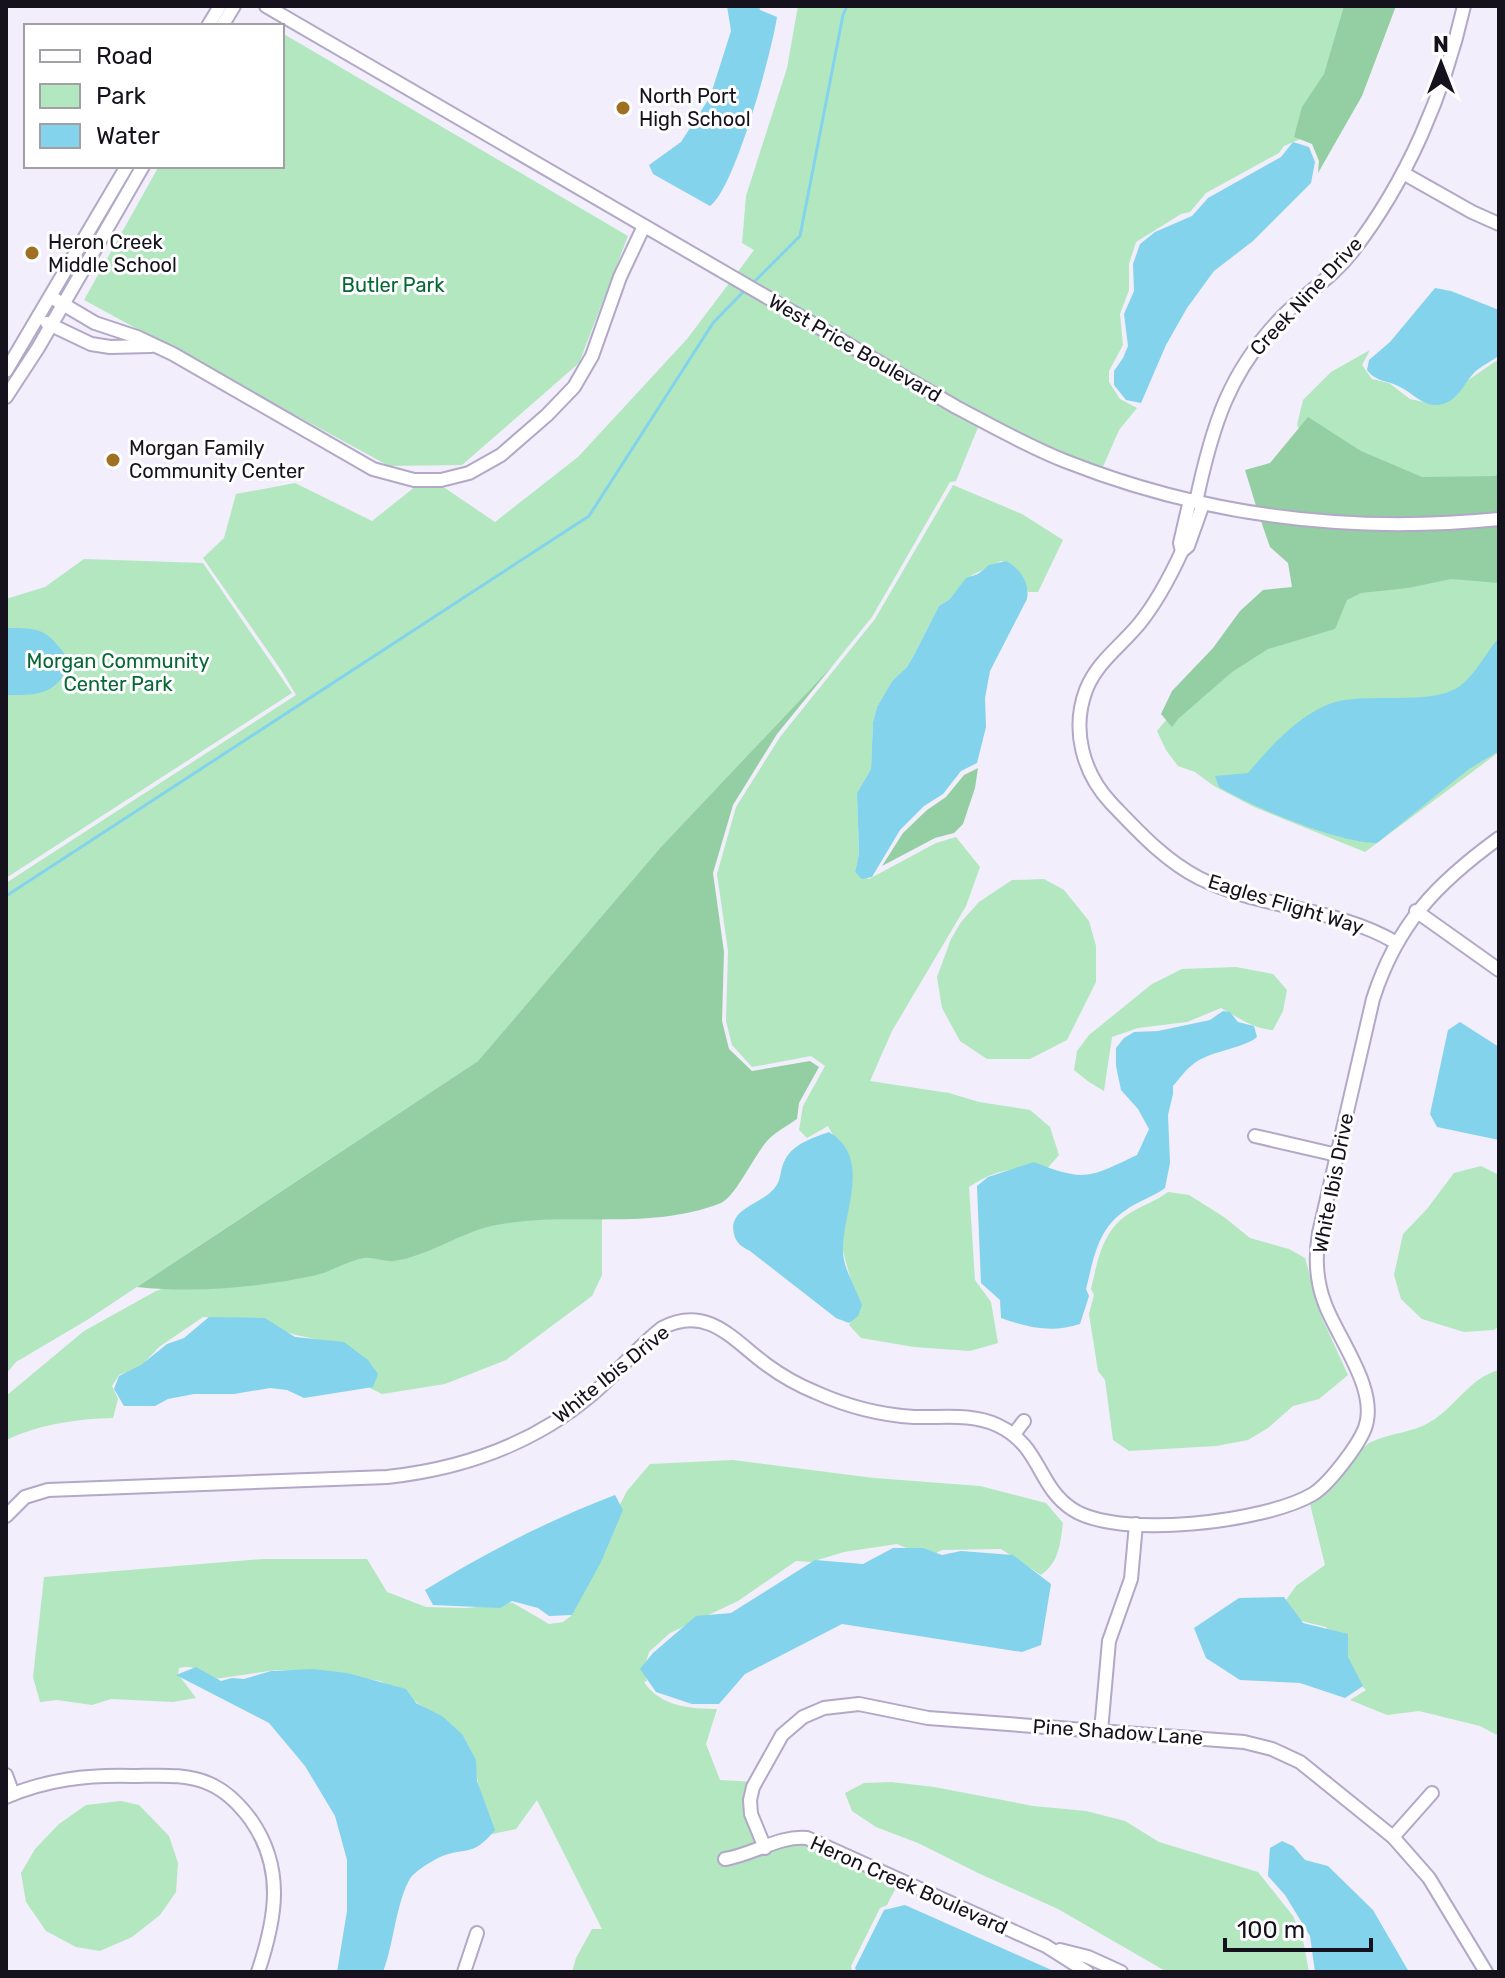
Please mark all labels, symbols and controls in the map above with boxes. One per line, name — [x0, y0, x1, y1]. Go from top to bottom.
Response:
legend — [24, 24, 284, 168]
north arrow — [1401, 24, 1481, 104]
text: N — [1433, 31, 1449, 58]
text: Road — [96, 42, 153, 70]
text: Park — [96, 82, 147, 110]
place label: North Port High School — [639, 84, 751, 131]
marker: North Port High School — [614, 99, 632, 117]
text: Water — [96, 122, 160, 150]
place label: Heron Creek Middle School — [48, 230, 177, 277]
street label: Creek Nine Drive — [1245, 232, 1367, 360]
marker: Heron Creek Middle School — [23, 244, 41, 262]
park label: Butler Park — [342, 273, 445, 297]
street label: West Price Boulevard — [764, 289, 946, 407]
place label: Morgan Family Community Center — [129, 436, 305, 483]
marker: Morgan Family Community Center — [104, 451, 122, 469]
park label: Morgan Community Center Park — [27, 649, 209, 696]
street label: Eagles Flight Way — [1205, 869, 1367, 939]
street label: White Ibis Drive — [1308, 1111, 1358, 1255]
street label: White Ibis Drive — [548, 1320, 674, 1428]
street label: Pine Shadow Lane — [1032, 1714, 1204, 1750]
street label: Heron Creek Boulevard — [807, 1831, 1011, 1939]
scale bar — [1225, 1902, 1371, 1952]
text: 100 m — [1237, 1916, 1305, 1944]

